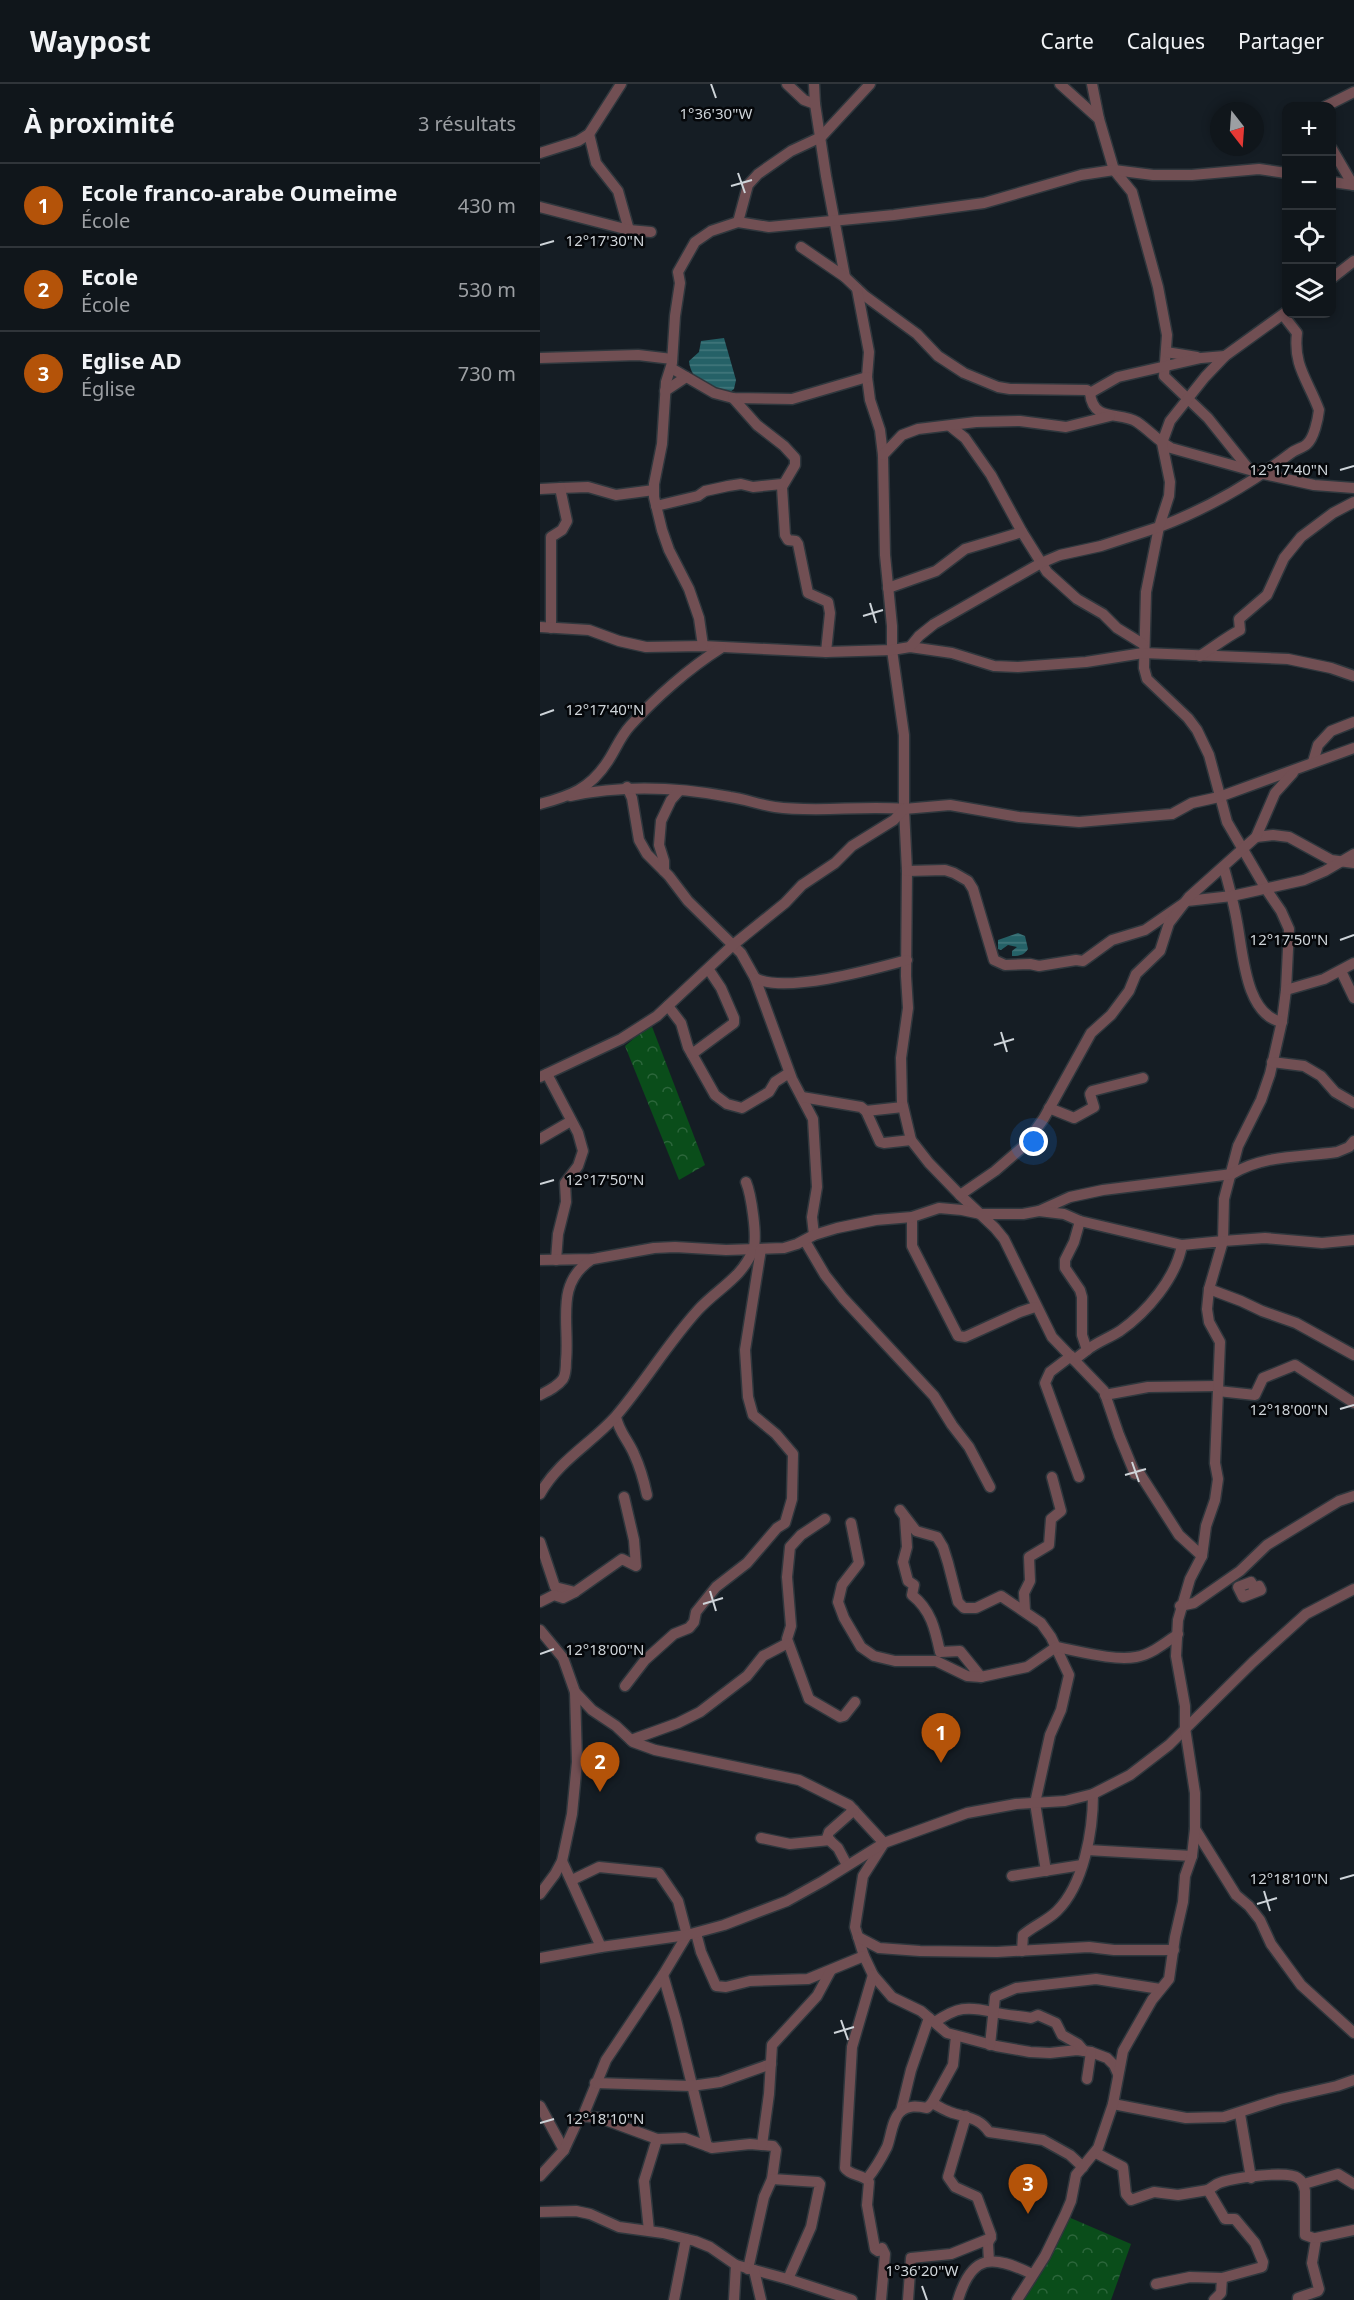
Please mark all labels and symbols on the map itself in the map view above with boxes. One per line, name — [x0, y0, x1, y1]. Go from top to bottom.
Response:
north arrow — [1210, 102, 1264, 156]
text: 1°36'30"W — [679, 103, 753, 123]
text: 12°17'30"N — [566, 230, 644, 250]
text: 12°17'40"N — [1250, 459, 1328, 479]
text: 12°17'40"N — [566, 699, 644, 719]
text: 12°17'50"N — [1250, 929, 1328, 949]
your location — [1019, 1127, 1048, 1156]
text: 12°17'50"N — [566, 1169, 644, 1189]
text: 12°18'00"N — [1250, 1399, 1328, 1419]
text: 12°18'00"N — [566, 1639, 644, 1659]
pin: 1 — [922, 1714, 960, 1763]
pin: 2 — [580, 1742, 620, 1792]
text: 12°18'10"N — [1250, 1868, 1328, 1888]
text: 12°18'10"N — [566, 2108, 644, 2128]
pin: 3 — [1008, 2164, 1048, 2214]
text: 1°36'20"W — [885, 2260, 959, 2280]

